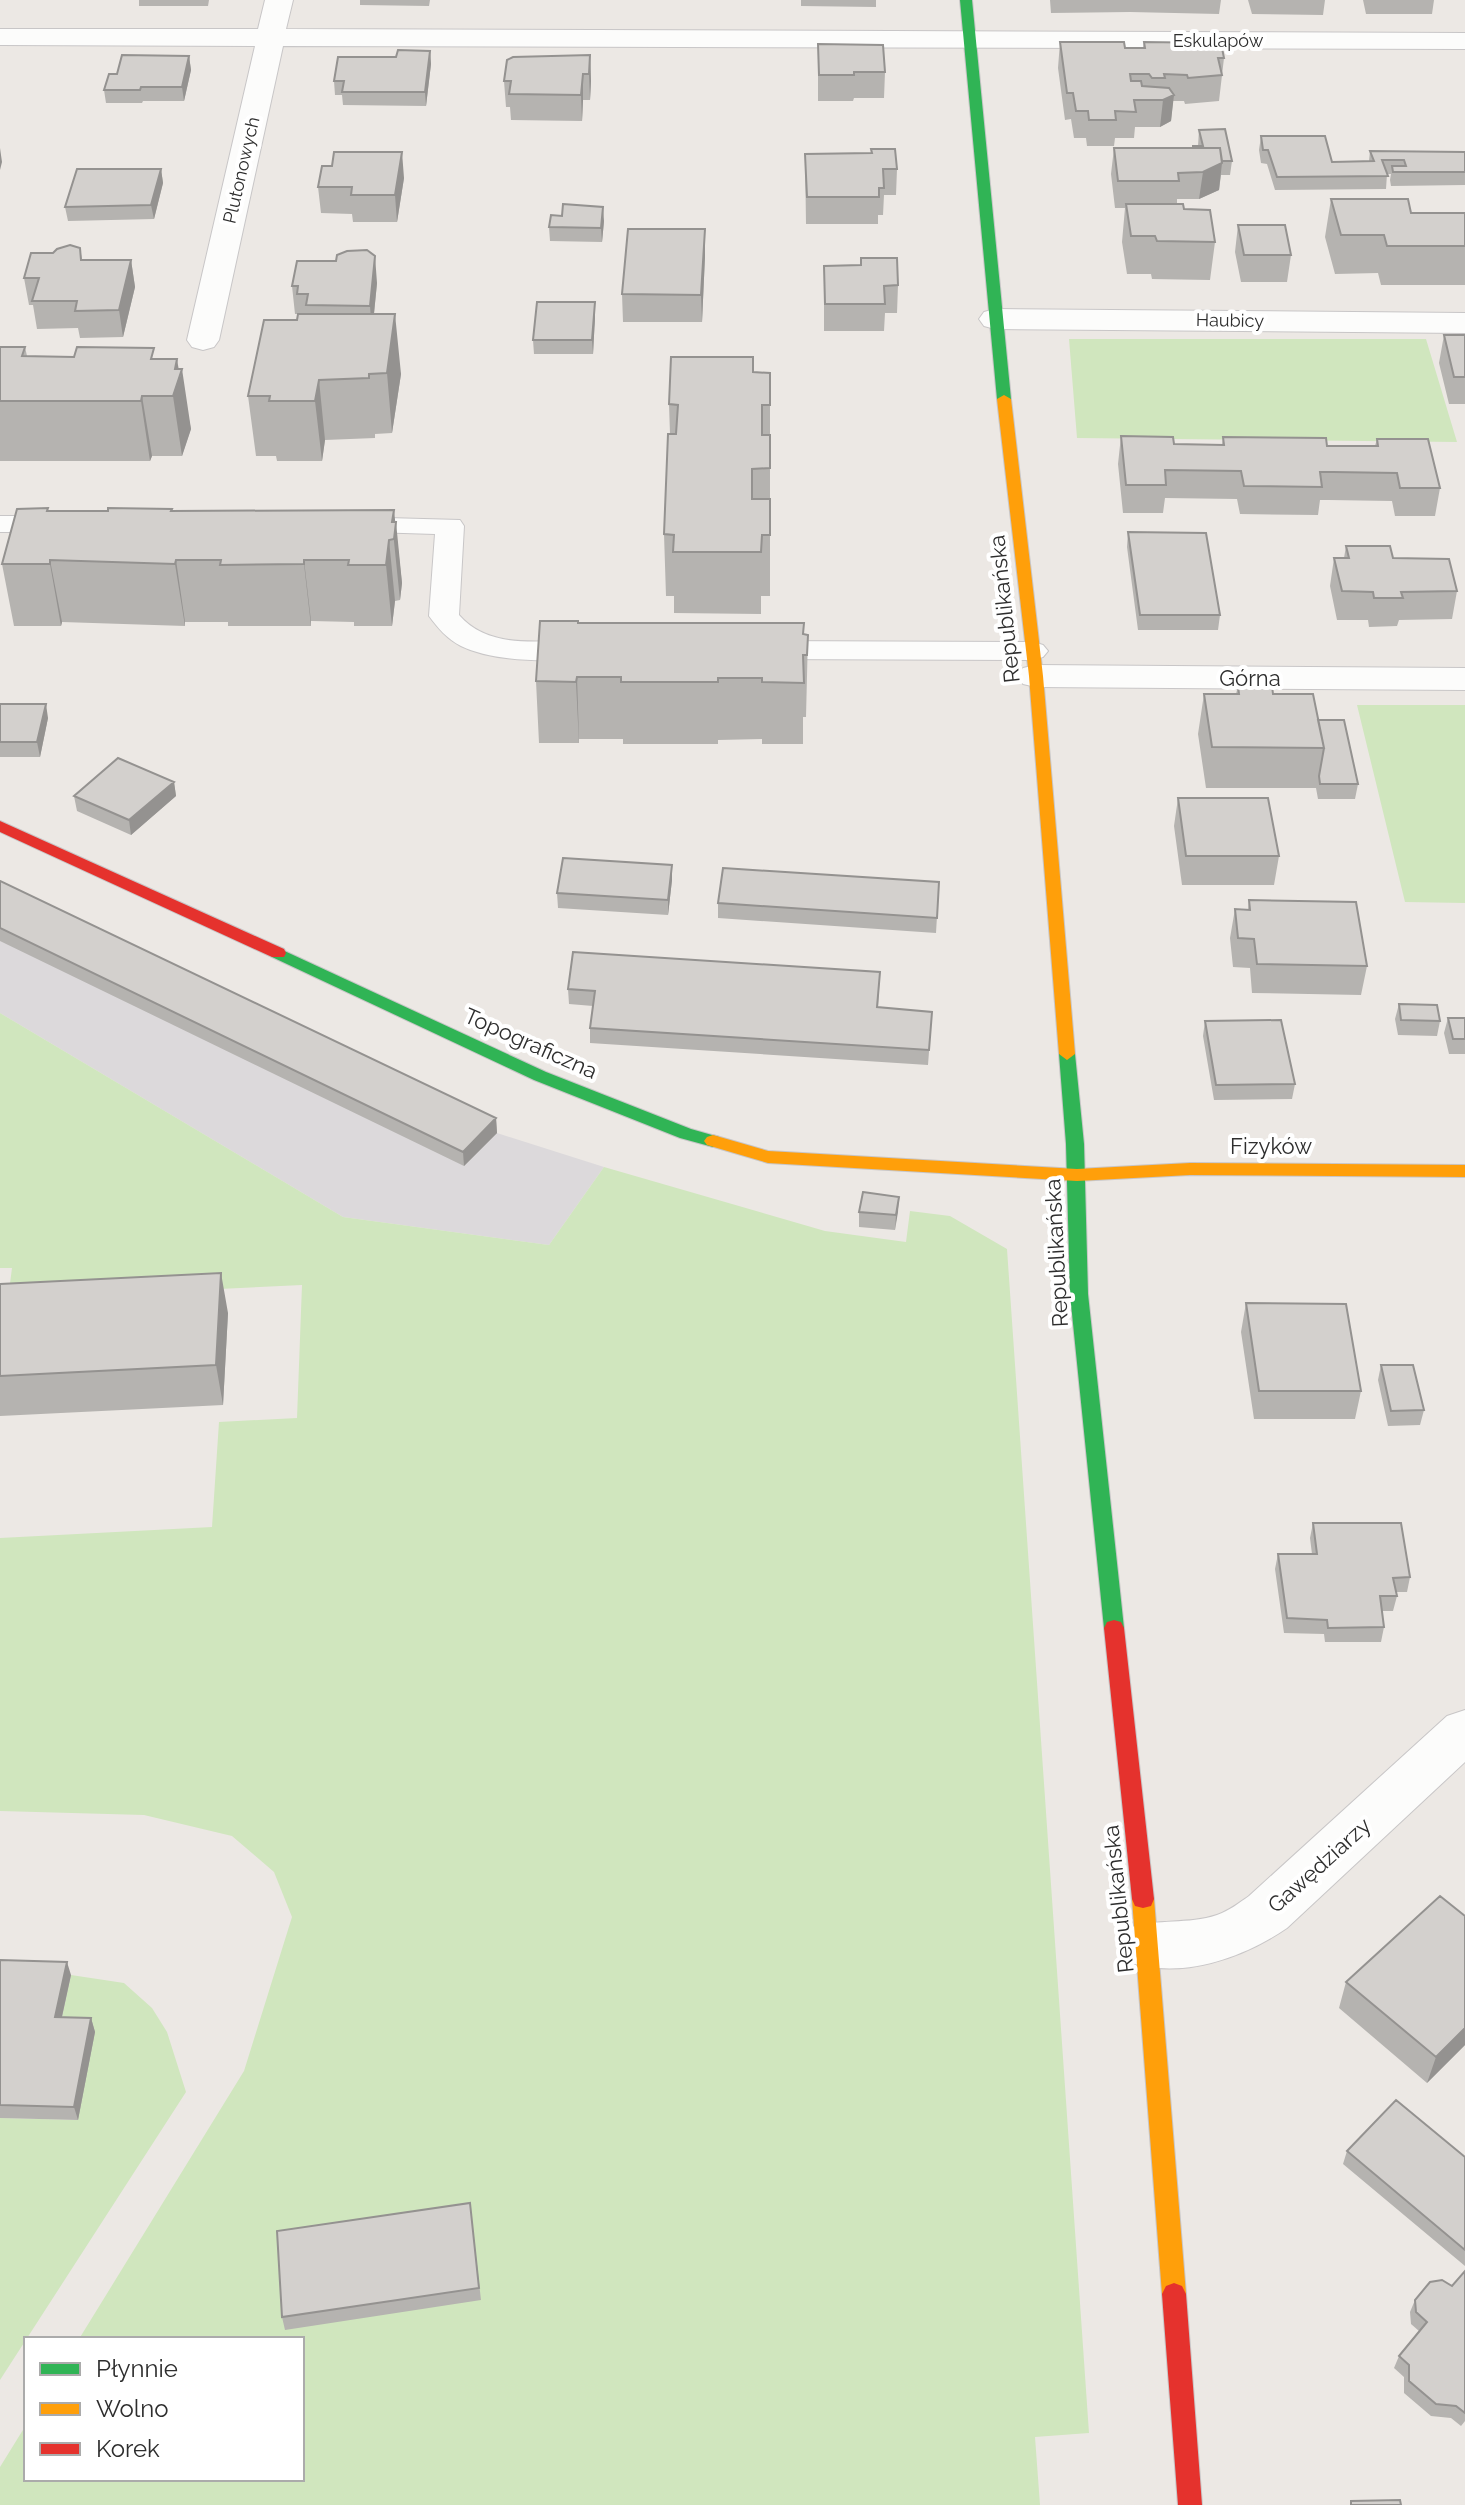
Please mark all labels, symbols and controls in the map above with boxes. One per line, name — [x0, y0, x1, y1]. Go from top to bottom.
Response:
street label: Eskulapów — [1173, 30, 1264, 51]
street label: Plutonowych — [219, 115, 263, 225]
street label: Haubicy — [1196, 309, 1265, 331]
street label: Republikańska — [983, 534, 1025, 684]
street label: Górna — [1219, 665, 1281, 691]
street label: Topograficzna — [461, 1002, 601, 1084]
street label: Fizyków — [1230, 1133, 1312, 1159]
street label: Republikańska — [1039, 1178, 1073, 1328]
street label: Gawędziarzy — [1262, 1812, 1376, 1918]
street label: Republikańska — [1097, 1824, 1139, 1974]
legend — [24, 2337, 304, 2481]
text: Płynnie — [96, 2354, 178, 2383]
text: Wolno — [96, 2394, 169, 2423]
text: Korek — [96, 2434, 160, 2463]

